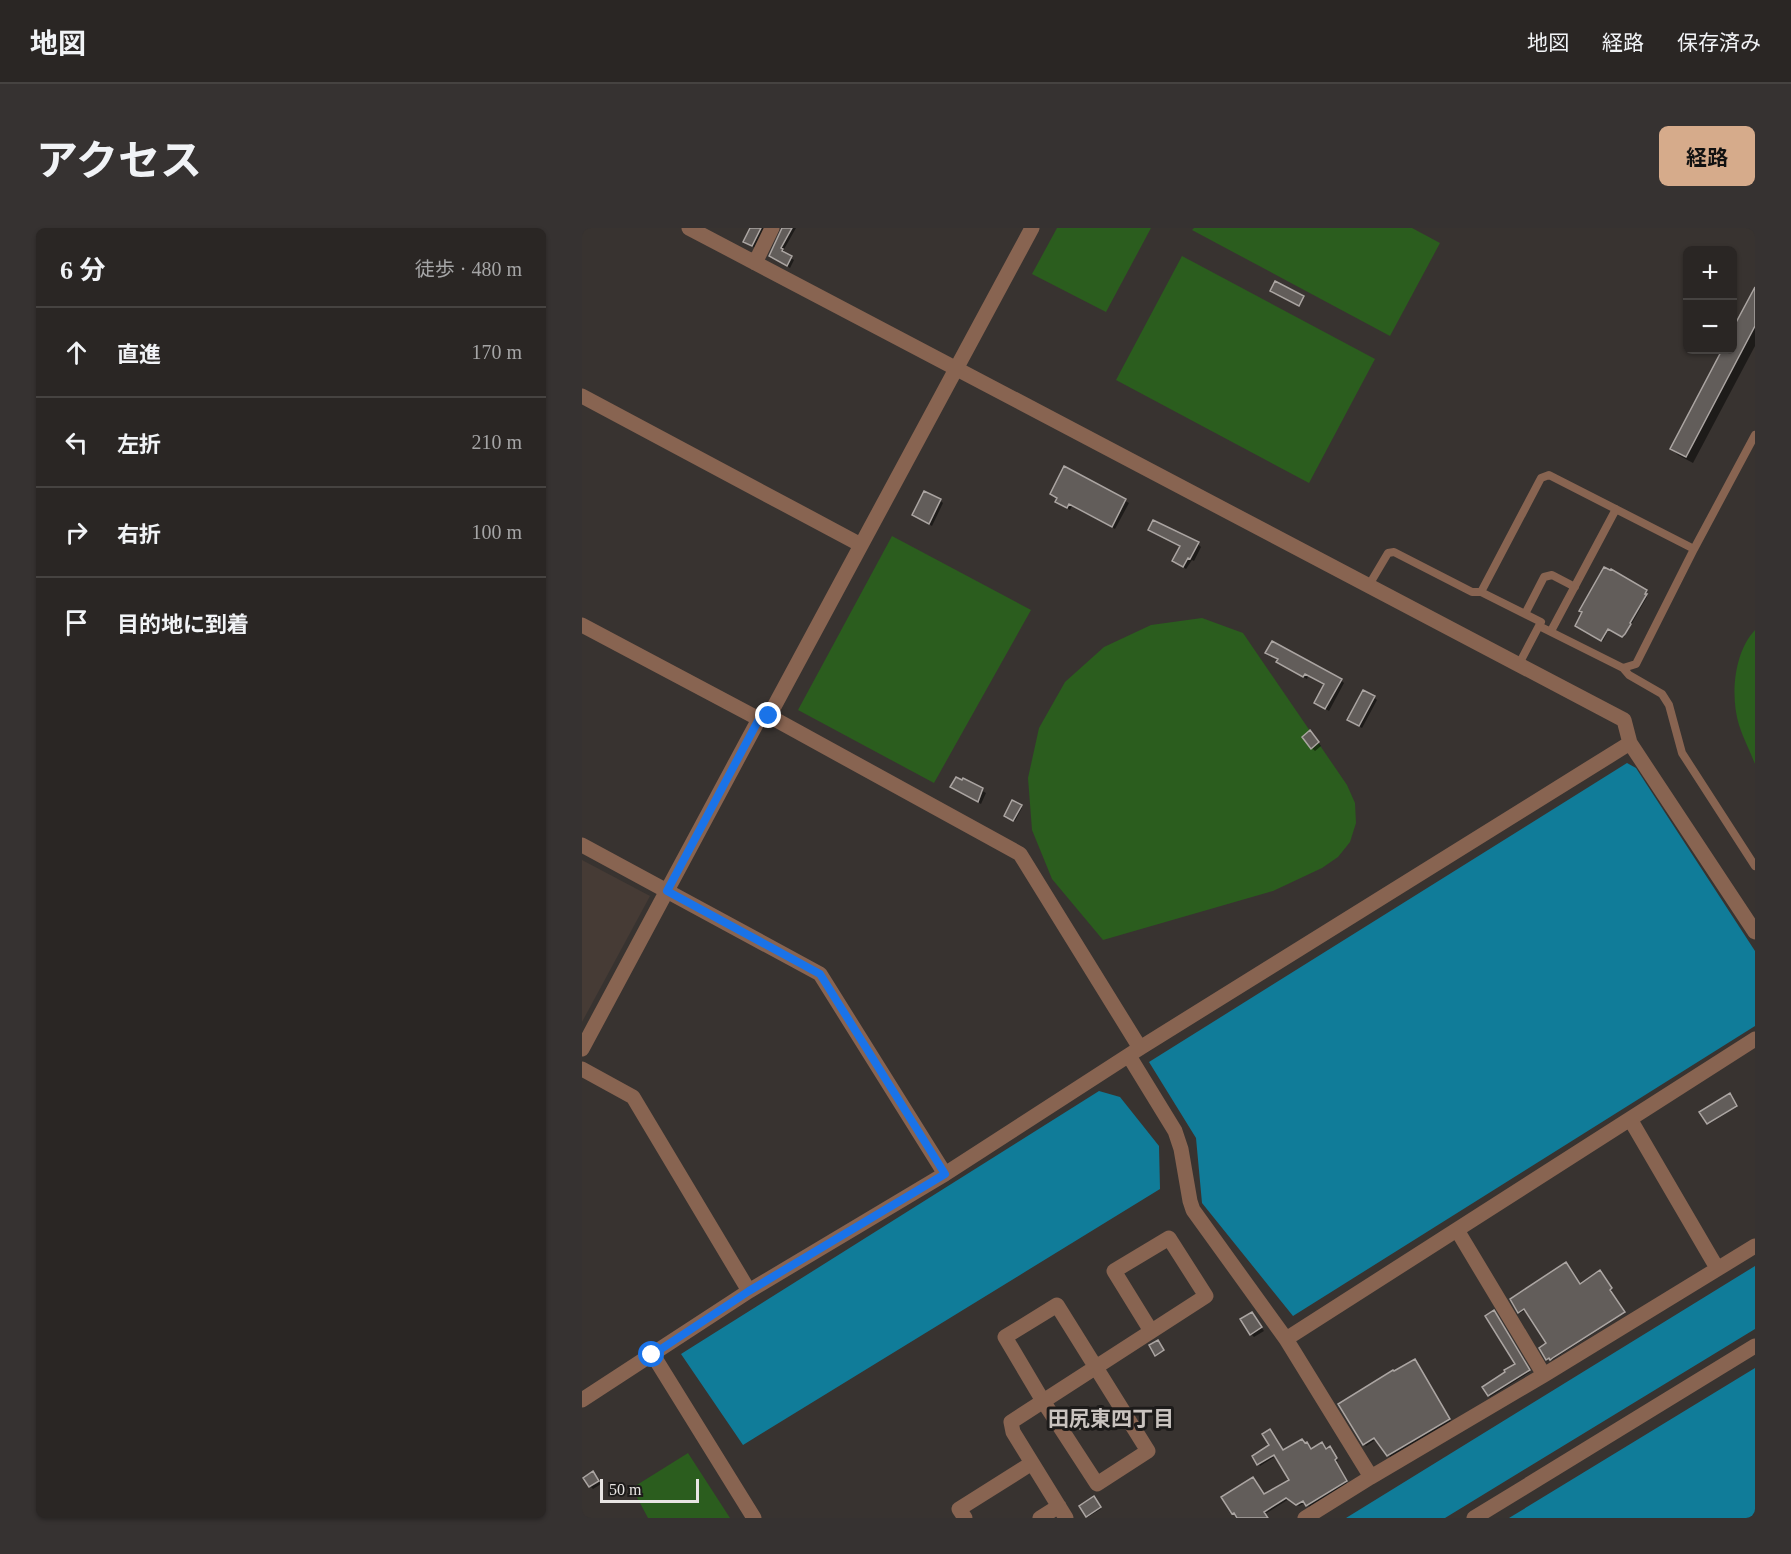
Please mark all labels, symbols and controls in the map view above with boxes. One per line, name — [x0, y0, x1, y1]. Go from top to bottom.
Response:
text: 地図 — [30, 28, 86, 59]
text: 地図 — [1527, 31, 1569, 55]
text: 経路 — [1602, 31, 1644, 55]
text: 保存済み — [1677, 31, 1761, 55]
button: 経路 — [1659, 126, 1755, 186]
text: アクセス — [36, 138, 202, 184]
map controls — [1683, 246, 1737, 354]
button: + — [1683, 246, 1737, 300]
text: 6 分 — [60, 256, 106, 285]
text: 徒歩 · 480 m — [415, 258, 522, 280]
button: − — [1683, 300, 1737, 354]
icon: ahead — [60, 336, 93, 369]
text: 170 m — [471, 341, 522, 363]
text: 直進 — [117, 342, 161, 367]
icon: left — [60, 426, 93, 459]
text: 210 m — [471, 431, 522, 453]
text: 左折 — [117, 432, 161, 457]
icon: right — [60, 516, 93, 549]
text: 100 m — [471, 521, 522, 543]
text: 右折 — [117, 522, 161, 547]
icon: arrive — [60, 606, 93, 639]
text: 目的地に到着 — [117, 612, 249, 637]
route end — [755, 702, 781, 728]
route start — [638, 1341, 664, 1367]
district label: 田尻東四丁目 — [1048, 1407, 1174, 1431]
scale bar — [600, 1476, 699, 1504]
text: 50 m — [609, 1481, 641, 1498]

